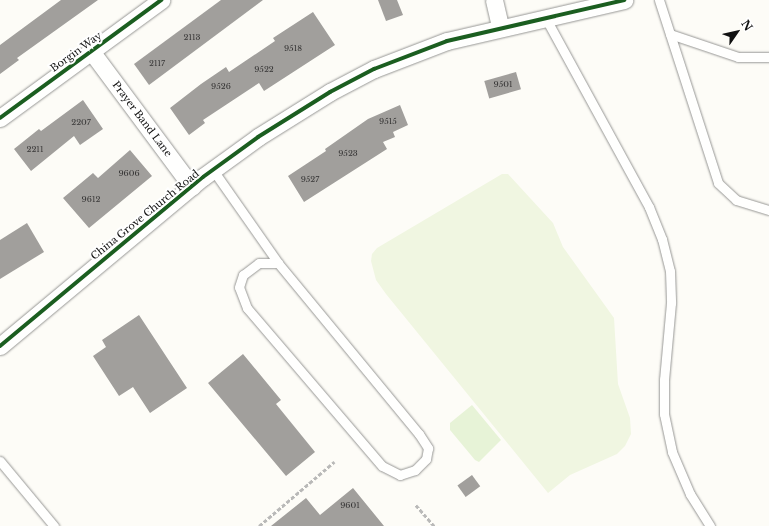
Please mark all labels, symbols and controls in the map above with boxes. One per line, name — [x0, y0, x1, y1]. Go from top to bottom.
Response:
north arrow — [717, 12, 757, 52]
text: N — [738, 17, 756, 33]
street label: Borgin Way — [48, 29, 104, 75]
house number: 2113 — [184, 33, 200, 43]
house number: 9518 — [284, 44, 302, 54]
house number: 2117 — [149, 59, 165, 69]
house number: 9522 — [254, 65, 274, 75]
street label: Prayer Band Lane — [110, 79, 174, 159]
house number: 9501 — [494, 80, 512, 90]
house number: 9526 — [211, 82, 231, 92]
house number: 9515 — [379, 117, 397, 127]
house number: 2207 — [71, 118, 91, 128]
house number: 2211 — [27, 145, 43, 155]
house number: 9523 — [338, 149, 358, 159]
street label: China Grove Church Road — [88, 168, 202, 262]
house number: 9606 — [118, 169, 140, 179]
house number: 9527 — [301, 175, 319, 185]
house number: 9612 — [82, 195, 100, 205]
house number: 9601 — [340, 501, 360, 511]

